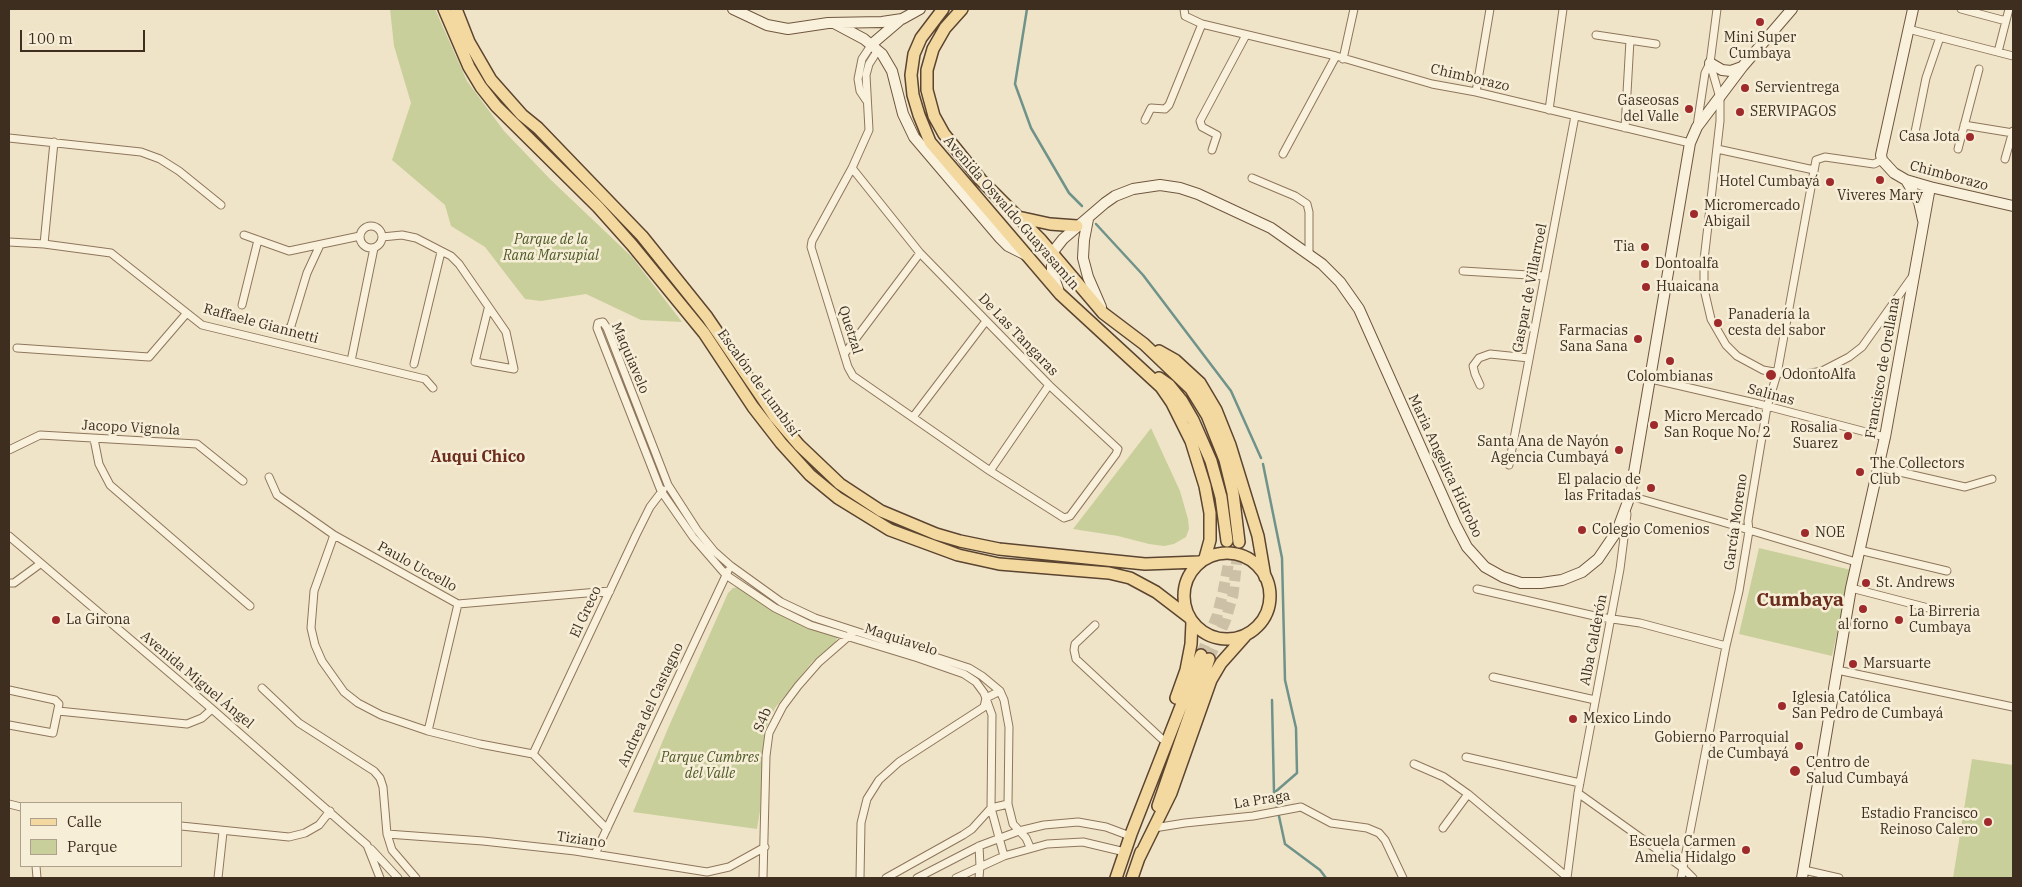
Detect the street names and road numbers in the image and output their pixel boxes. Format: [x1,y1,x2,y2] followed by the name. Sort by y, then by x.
[1429,61,1511,95] street label: Chimborazo
[940,133,1082,293] street label: Avenida Oswaldo Guayasamín
[1908,157,1990,195] street label: Chimborazo
[1509,222,1551,354] street label: Gaspar de Villarroel
[975,290,1061,380] street label: De Las Tangaras
[1862,296,1904,440] street label: Francisco de Orellana
[202,301,320,347] street label: Raffaele Giannetti
[834,304,866,356] street label: Quetzal
[607,320,653,396] street label: Maquiavelo
[713,326,803,440] street label: Escalón de Lumbisí
[1746,381,1796,409] street label: Salinas
[1404,392,1486,540] street label: Maria Angelica Hidrobo
[81,417,181,439] street label: Jacopo Vignola
[1721,473,1751,571] street label: García Moreno
[374,538,460,596] street label: Paulo Uccello
[567,583,605,641] street label: El Greco
[1577,593,1611,687] street label: Alba Calderón
[862,620,940,660] street label: Maquiavelo
[137,628,257,732] street label: Avenida Miguel Ángel
[615,640,687,770] street label: Andrea del Castagno
[750,705,776,735] street label: S4b
[1233,787,1291,813] street label: La Praga
[555,828,607,852] street label: Tiziano

